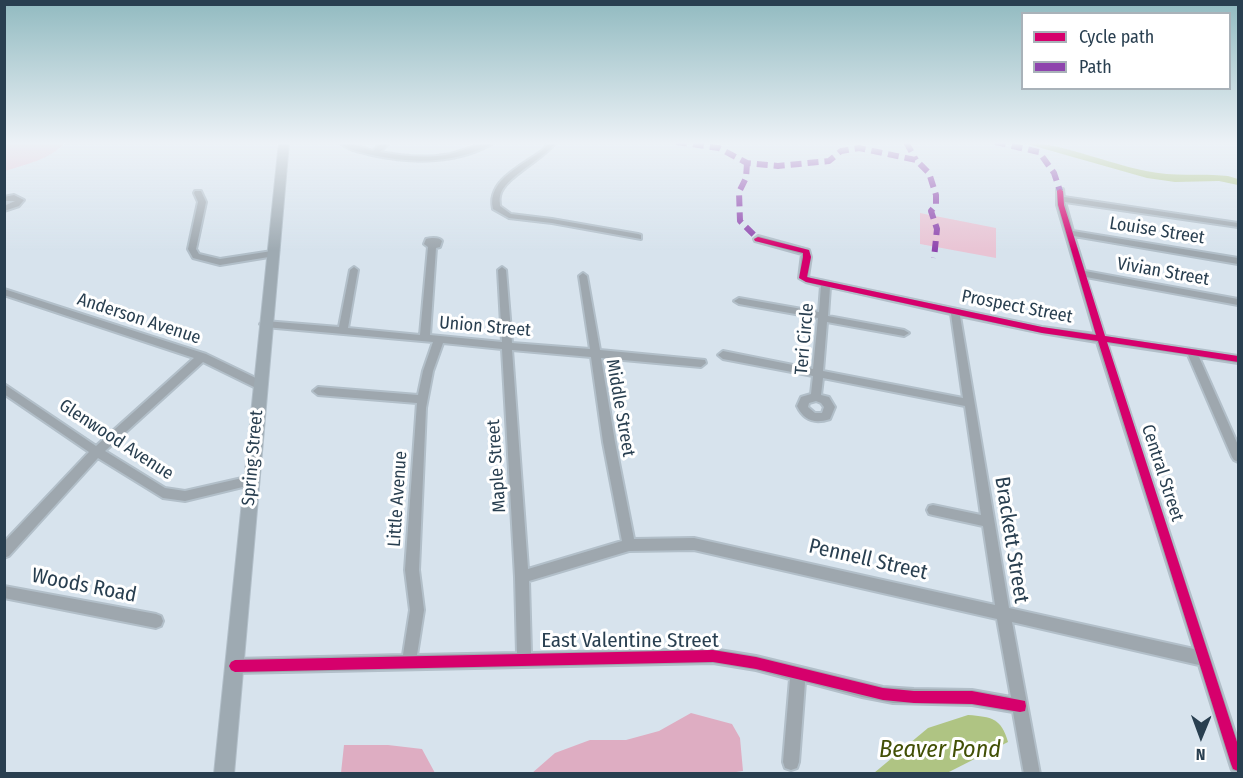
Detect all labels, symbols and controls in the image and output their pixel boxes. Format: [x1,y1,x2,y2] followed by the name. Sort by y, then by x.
[1021,12,1231,90] legend
[1079,26,1154,48] text: Cycle path
[1079,56,1112,78] text: Path
[1108,213,1206,249] street label: Louise Street
[1115,253,1211,291] street label: Vivian Street
[960,286,1074,328] street label: Prospect Street
[75,289,203,349] street label: Anderson Avenue
[791,302,819,376] street label: Teri Circle
[438,312,532,342] street label: Union Street
[601,358,639,458] street label: Middle Street
[55,395,177,485] street label: Glenwood Avenue
[238,409,268,507] street label: Spring Street
[483,419,511,513] street label: Maple Street
[1136,422,1188,524] street label: Central Street
[384,450,412,548] street label: Little Avenue
[989,475,1033,605] street label: Brackett Street
[806,534,930,586] street label: Pennell Street
[29,563,139,609] street label: Woods Road
[541,628,719,654] street label: East Valentine Street
[1171,706,1231,766] north arrow
[879,736,1001,764] water label: Beaver Pond
[1196,745,1206,764] text: N

